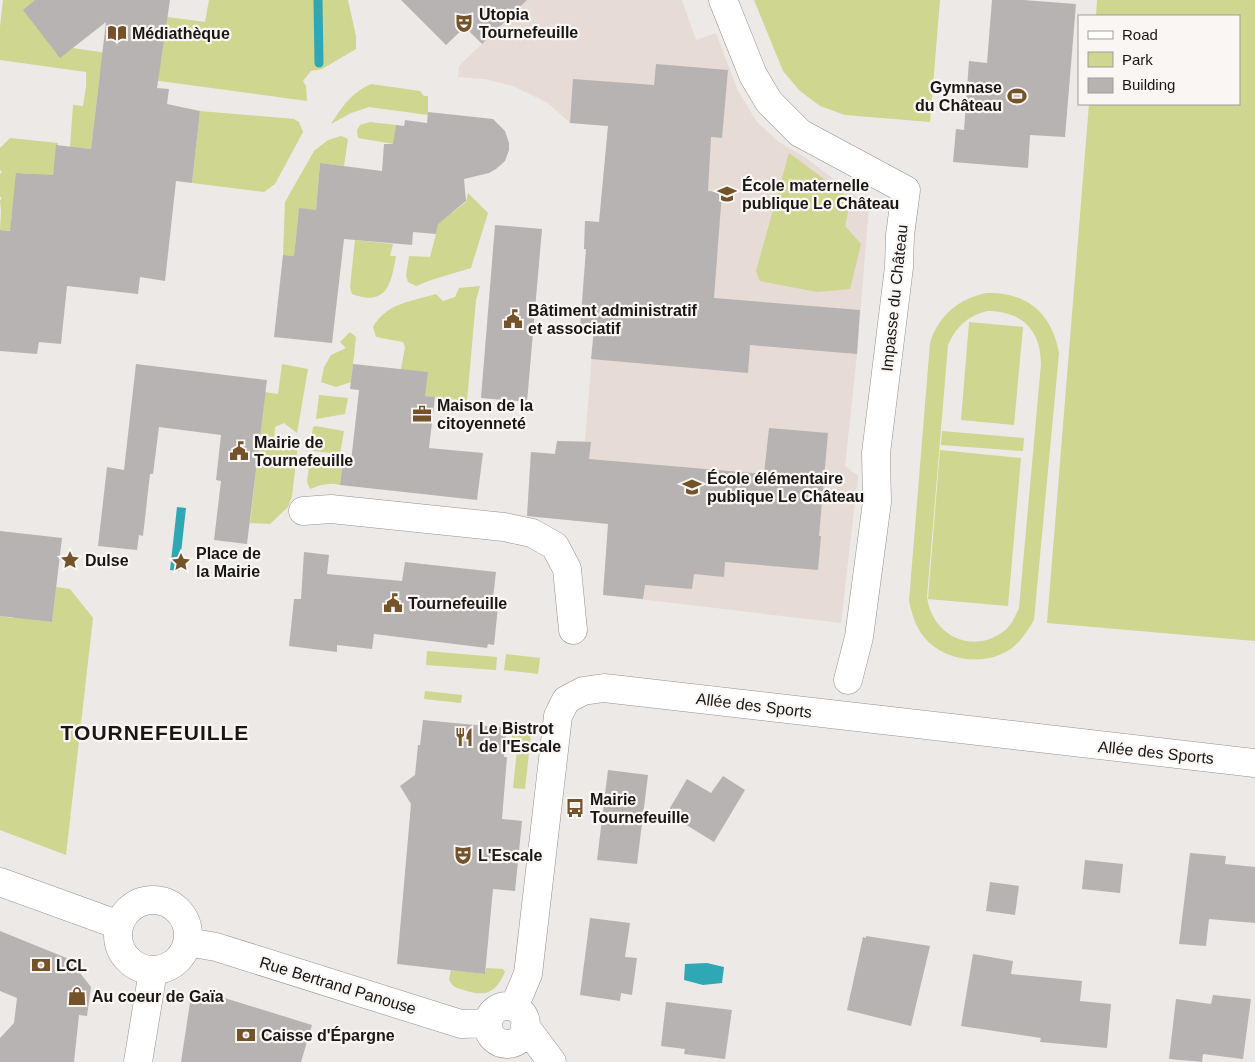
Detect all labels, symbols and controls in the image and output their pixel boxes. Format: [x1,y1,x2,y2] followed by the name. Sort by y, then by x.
[479,6,578,41] place label: Utopia Tournefeuille
[453,12,475,34] theatre icon: Utopia Tournefeuille
[1078,15,1240,105] legend
[106,22,128,44] library icon: Médiathèque
[132,25,230,42] place label: Médiathèque
[1122,26,1158,43] text: Road
[1122,51,1153,68] text: Park
[1122,76,1175,93] text: Building
[915,79,1002,114] place label: Gymnase du Château
[1006,85,1028,107] sports icon: Gymnase du Château
[742,176,899,212] place label: École maternelle publique Le Château
[716,183,738,205] school or university icon: École maternelle publique Le Château
[878,224,911,372] street label: Impasse du Château
[528,302,698,337] place label: Bâtiment administratif et associatif
[502,308,524,330] public building icon: Bâtiment administratif et associatif
[437,397,533,432] place label: Maison de la citoyenneté
[411,403,433,425] office icon: Maison de la citoyenneté
[254,434,353,469] place label: Mairie de Tournefeuille
[228,440,250,462] public building icon: Mairie de Tournefeuille
[707,469,864,505] place label: École élémentaire publique Le Château
[681,476,703,498] school or university icon: École élémentaire publique Le Château
[196,545,261,580] place label: Place de la Mairie
[59,549,81,571] place icon: Dulse
[170,551,192,573] place icon: Place de la Mairie
[85,552,129,569] place label: Dulse
[382,592,404,614] public building icon: Tournefeuille
[408,595,507,612] place label: Tournefeuille
[695,690,813,721] street label: Allée des Sports
[479,720,561,755] place label: Le Bistrot de l'Escale
[61,721,249,744] district label: TOURNEFEUILLE
[453,726,475,748] restaurant icon: Le Bistrot de l'Escale
[1097,738,1215,767] street label: Allée des Sports
[590,791,689,826] place label: Mairie Tournefeuille
[564,797,586,819] bus stop icon: Mairie Tournefeuille
[452,844,474,866] theatre icon: L'Escale
[478,847,542,864] place label: L'Escale
[30,954,52,976] bank icon: LCL
[258,954,418,1017] street label: Rue Bertrand Panouse
[56,957,87,974] place label: LCL
[66,985,88,1007] shop icon: Au coeur de Gaïa
[92,988,224,1005] place label: Au coeur de Gaïa
[235,1024,257,1046] bank icon: Caisse d'Épargne
[261,1026,395,1044] place label: Caisse d'Épargne

